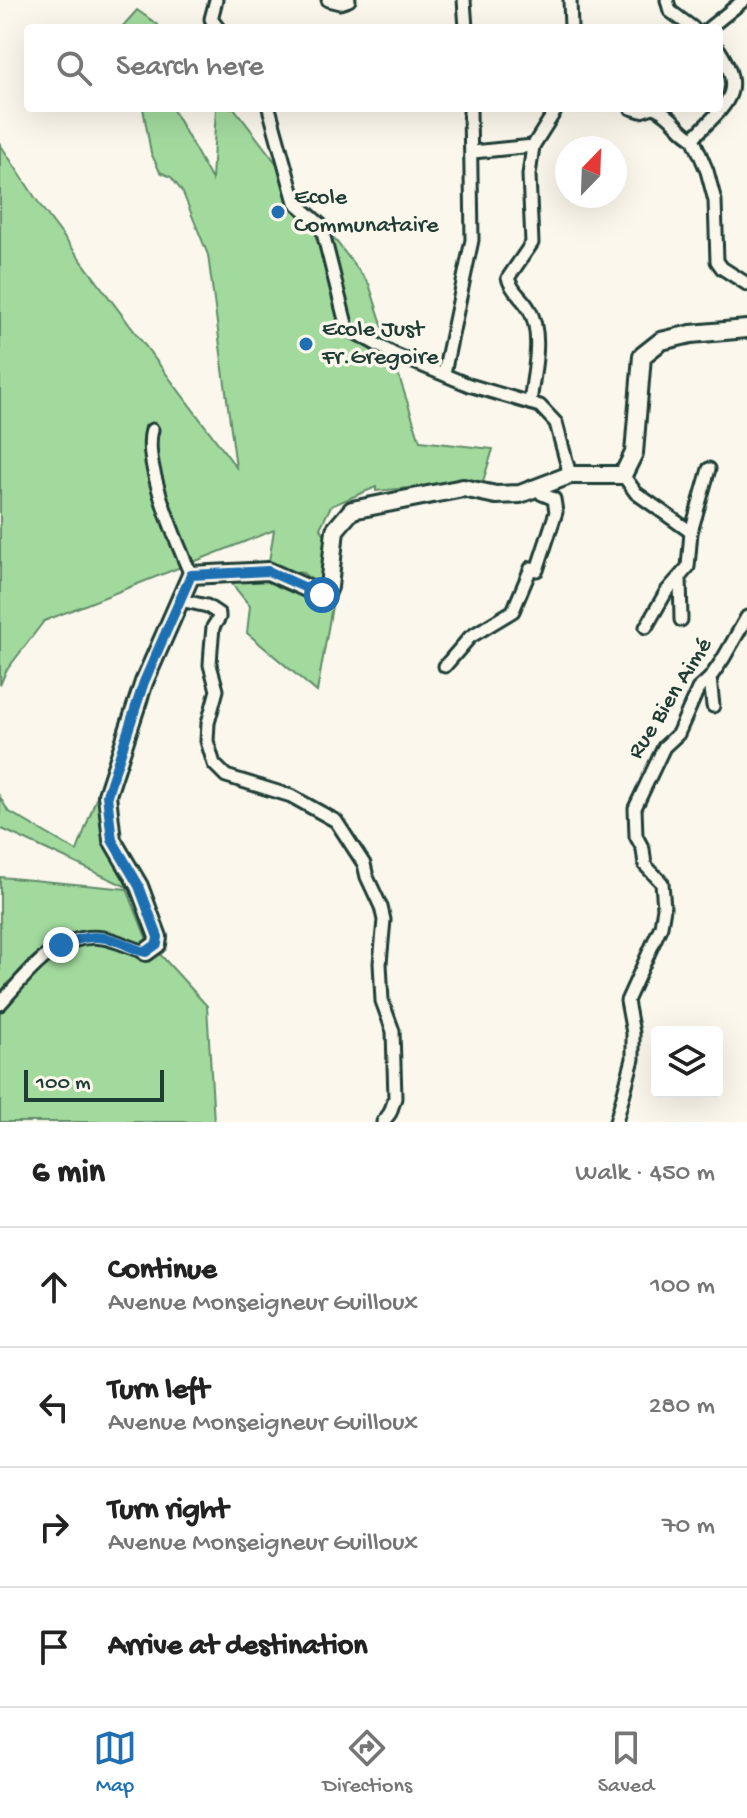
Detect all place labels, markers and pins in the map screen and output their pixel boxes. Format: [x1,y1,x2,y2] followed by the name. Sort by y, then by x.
[294,184,439,241] place label: Ecole Communataire
[269,203,287,221] marker: Ecole Communataire
[321,316,439,373] place label: Ecole Just Fr.Gregoire
[297,335,315,353] marker: Ecole Just Fr.Gregoire

